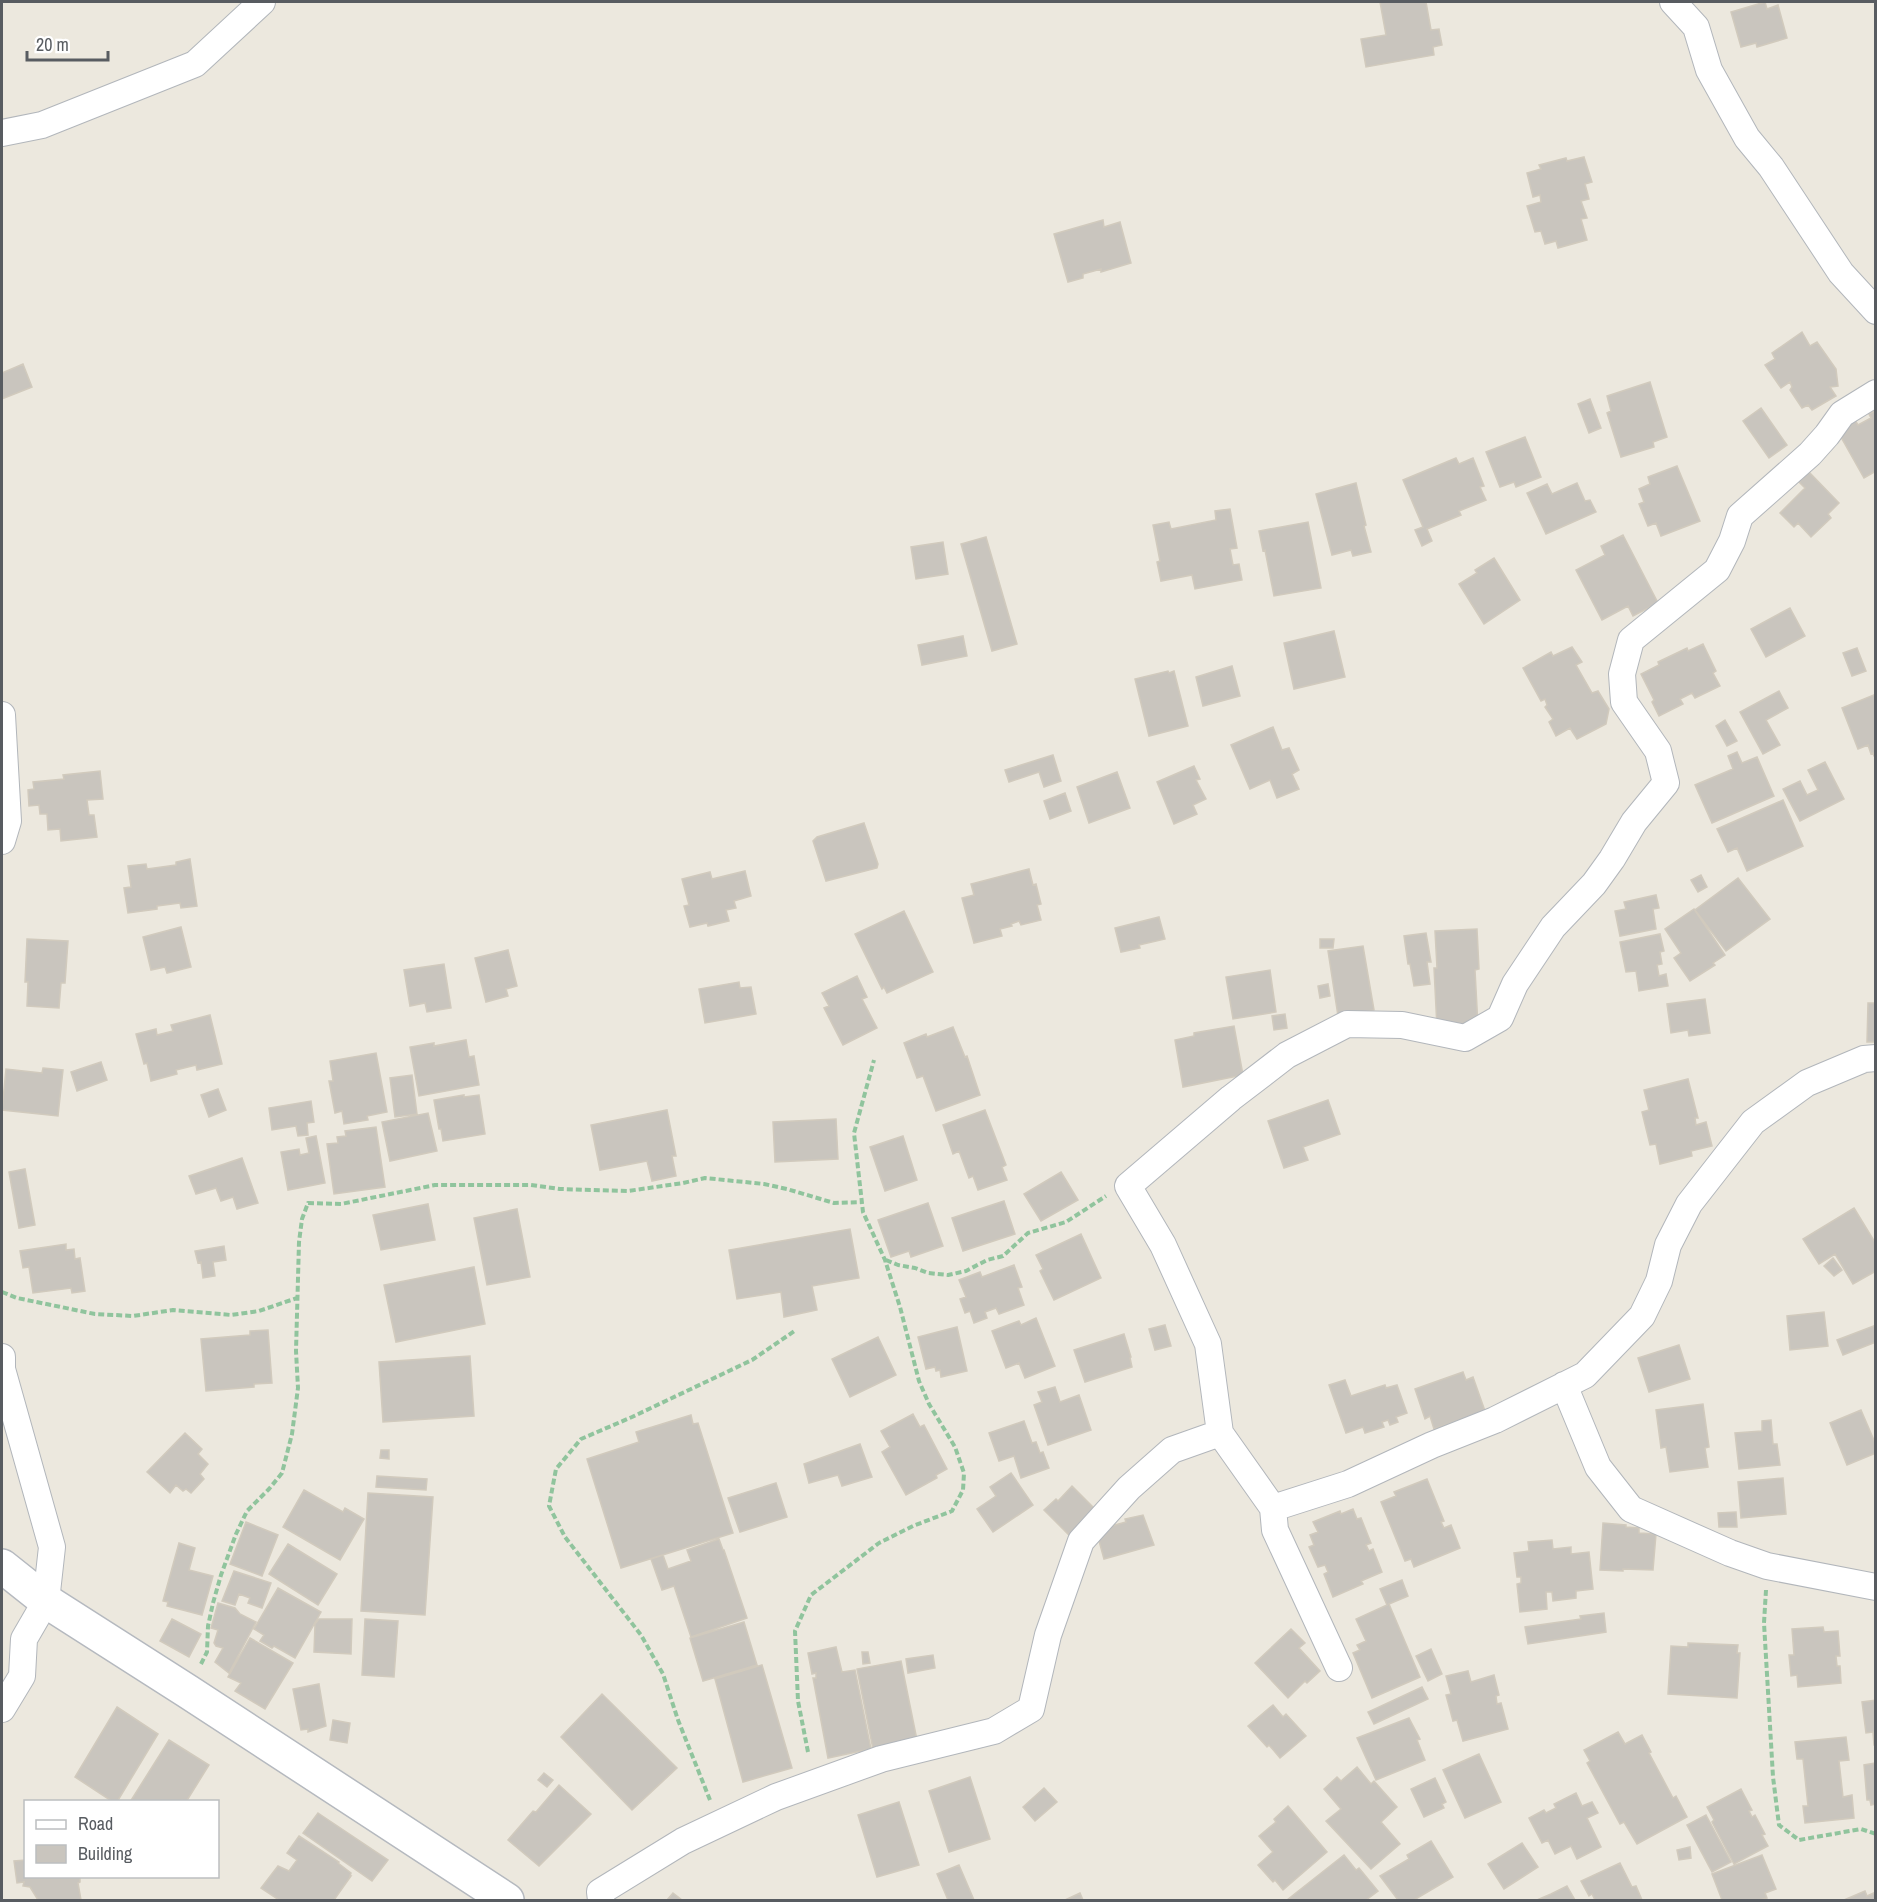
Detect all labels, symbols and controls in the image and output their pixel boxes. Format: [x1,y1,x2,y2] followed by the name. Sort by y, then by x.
[27,24,108,62] scale bar
[36,32,69,57] text: 20 m
[24,1800,219,1878] legend
[78,1811,113,1836] text: Road
[78,1841,133,1866] text: Building

